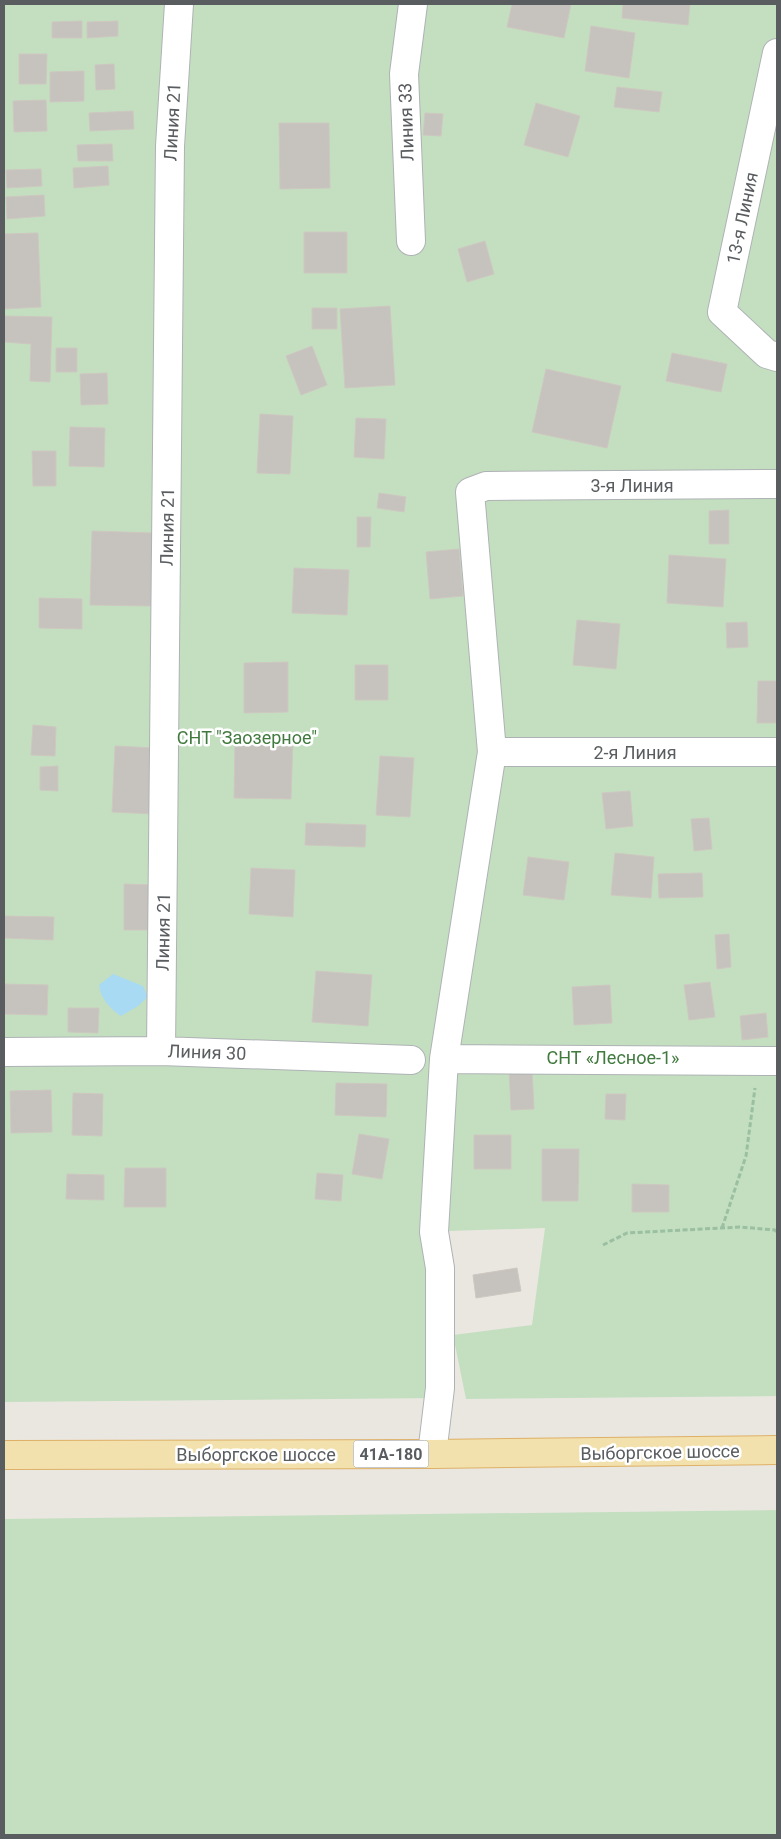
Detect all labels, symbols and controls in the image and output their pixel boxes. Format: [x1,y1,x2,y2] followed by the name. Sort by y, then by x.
[159,82,185,162] street label: Линия 21
[394,82,418,162] street label: Линия 33
[722,170,762,266] street label: 13-я Линия
[590,475,674,496] street label: 3-я Линия
[156,488,178,566] street label: Линия 21
[177,727,317,748] park label: СНТ "Заозерное"
[593,742,677,763] street label: 2-я Линия
[152,893,174,971] street label: Линия 21
[167,1040,247,1064] street label: Линия 30
[546,1047,680,1068] park label: СНТ «Лесное-1»
[354,1440,428,1468] road number: 41А-180
[580,1440,740,1464] street label: Выборгское шоссе
[176,1444,336,1465] street label: Выборгское шоссе

